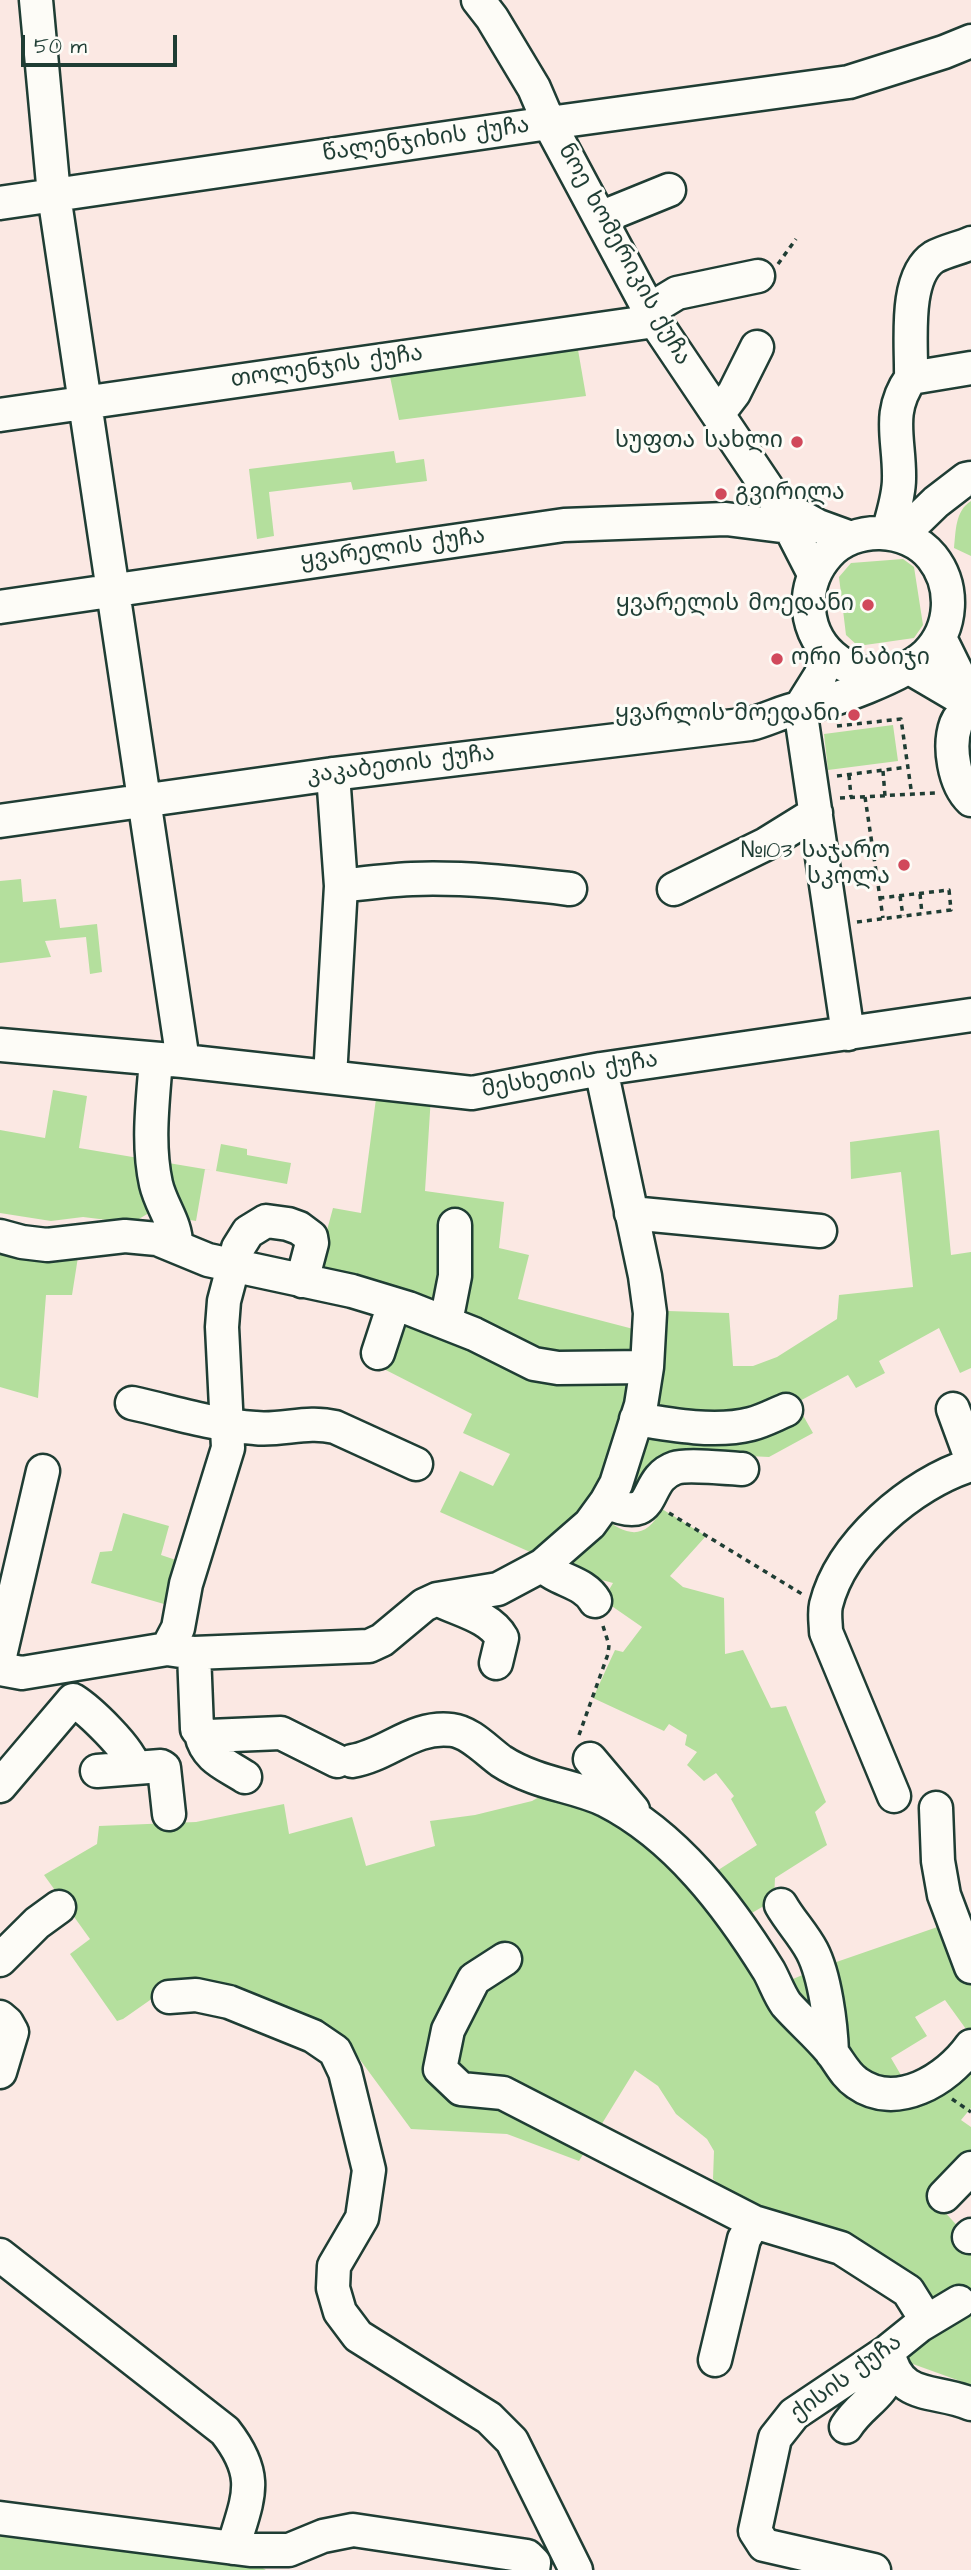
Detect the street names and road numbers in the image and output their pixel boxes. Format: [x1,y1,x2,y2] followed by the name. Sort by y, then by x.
[321,113,531,169] street label: წალენჯიხის ქუჩა
[551,139,695,371] street label: ნოე ხომერიკის ქუჩა
[229,341,425,395] street label: თოლენჯის ქუჩა
[299,523,487,577] street label: ყვარელის ქუჩა
[306,741,496,791] street label: კაკაბეთის ქუჩა
[480,1047,660,1105] street label: მესხეთის ქუჩა
[786,2329,908,2429] street label: ქისის ქუჩა

